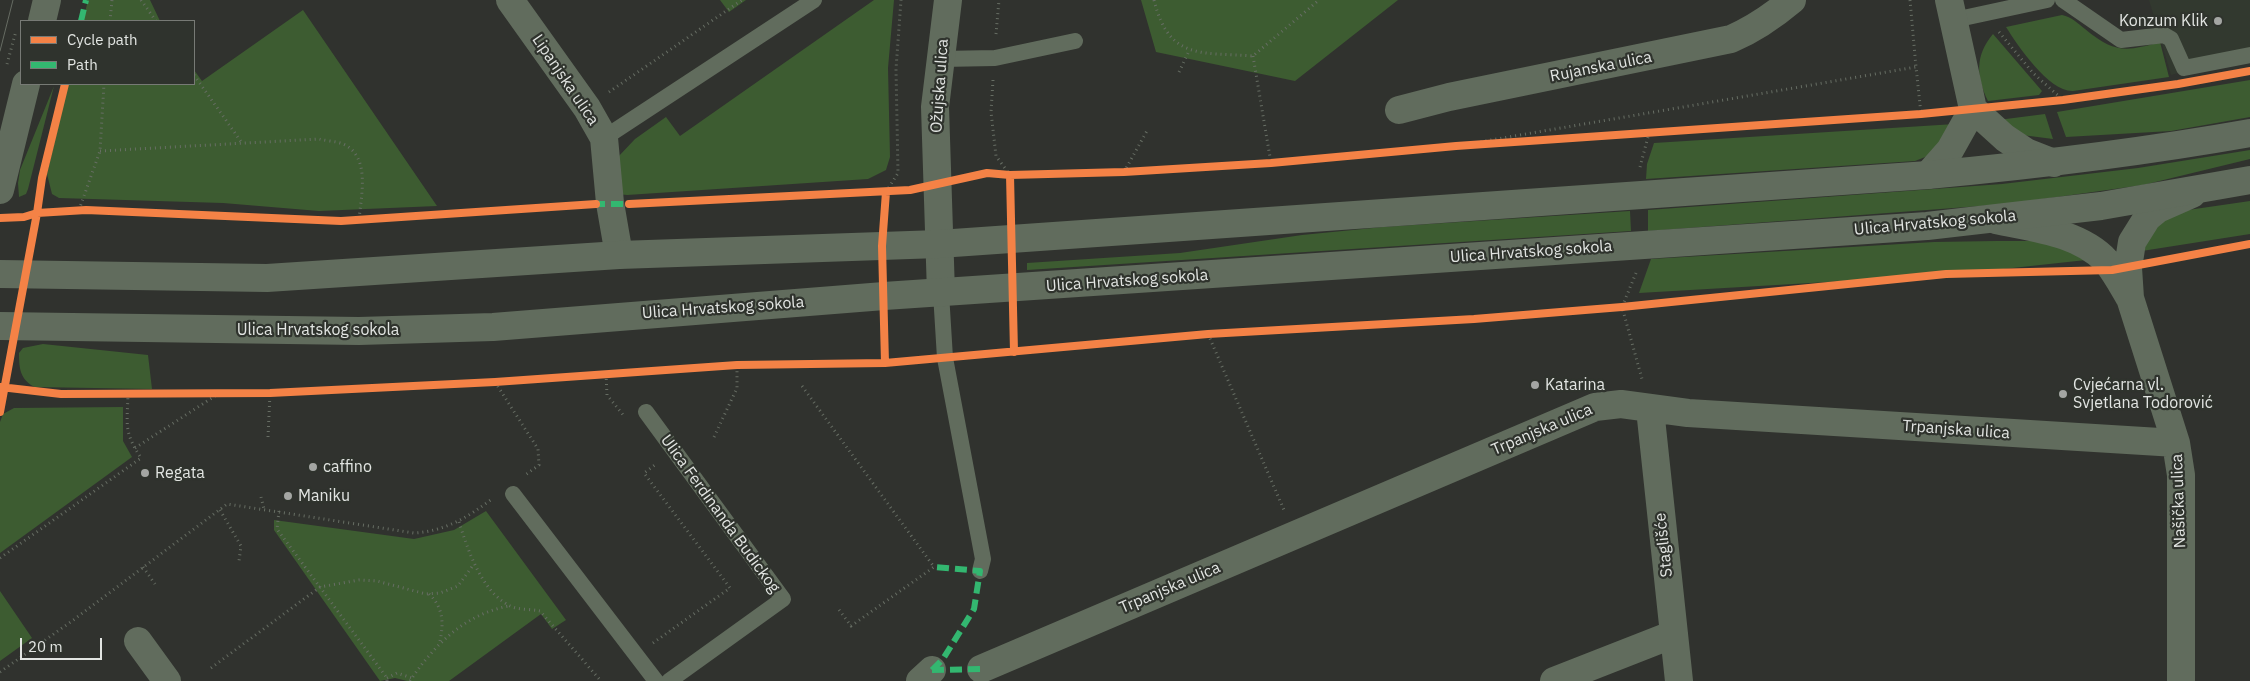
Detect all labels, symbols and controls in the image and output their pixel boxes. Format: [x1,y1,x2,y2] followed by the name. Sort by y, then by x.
[2119,11,2208,31] place label: Konzum Klik
[2212,15,2224,27] marker: Konzum Klik
[20,20,195,85] legend
[67,30,138,49] text: Cycle path
[528,31,602,129] street label: Lipanjska ulica
[927,38,953,134] street label: Ožujska ulica
[1548,48,1654,86] street label: Rujanska ulica
[67,55,98,74] text: Path
[1853,206,2017,240] street label: Ulica Hrvatskog sokola
[1449,237,1613,267] street label: Ulica Hrvatskog sokola
[1045,266,1209,296] street label: Ulica Hrvatskog sokola
[641,293,805,323] street label: Ulica Hrvatskog sokola
[237,320,399,340] street label: Ulica Hrvatskog sokola
[1545,375,1605,395] place label: Katarina
[2073,375,2213,413] place label: Cvjećarna vl. Svjetlana Todorović
[1529,379,1541,391] marker: Katarina
[2057,388,2069,400] marker: Cvjećarna vl. Svjetlana Todorović
[1489,400,1595,460] street label: Trpanjska ulica
[1902,417,2010,443] street label: Trpanjska ulica
[656,431,784,597] street label: Ulica Ferdinanda Budickog
[2168,453,2190,549] street label: Našička ulica
[323,457,372,477] place label: caffino
[307,461,319,473] marker: caffino
[155,463,205,483] place label: Regata
[139,467,151,479] marker: Regata
[298,486,350,506] place label: Maniku
[282,490,294,502] marker: Maniku
[1651,512,1677,578] street label: Staglišće
[1117,558,1223,618] street label: Trpanjska ulica
[22,628,105,660] scale bar
[28,637,63,656] text: 20 m

